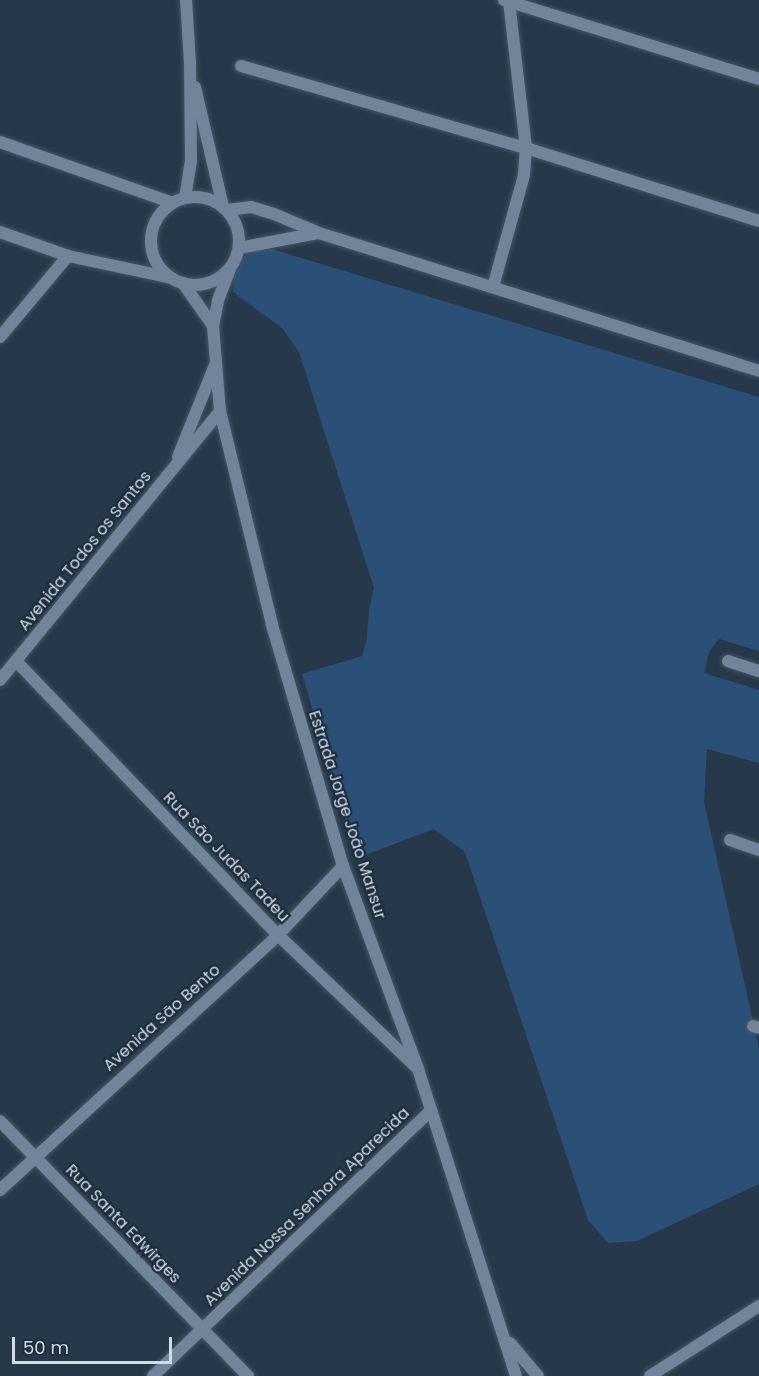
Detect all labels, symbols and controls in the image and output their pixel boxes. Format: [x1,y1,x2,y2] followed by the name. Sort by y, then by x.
[15,467,155,635] street label: Avenida Todos os Santos
[304,708,390,922] street label: Estrada Jorge João Mansur
[159,788,293,926] street label: Rua São Judas Tadeu
[100,961,224,1075] street label: Avenida São Bento
[200,1104,414,1310] street label: Avenida Nossa Senhora Aparecida
[61,1161,185,1287] street label: Rua Santa Edwirges
[15,1325,176,1363] scale bar
[23,1335,69,1360] text: 50 m

